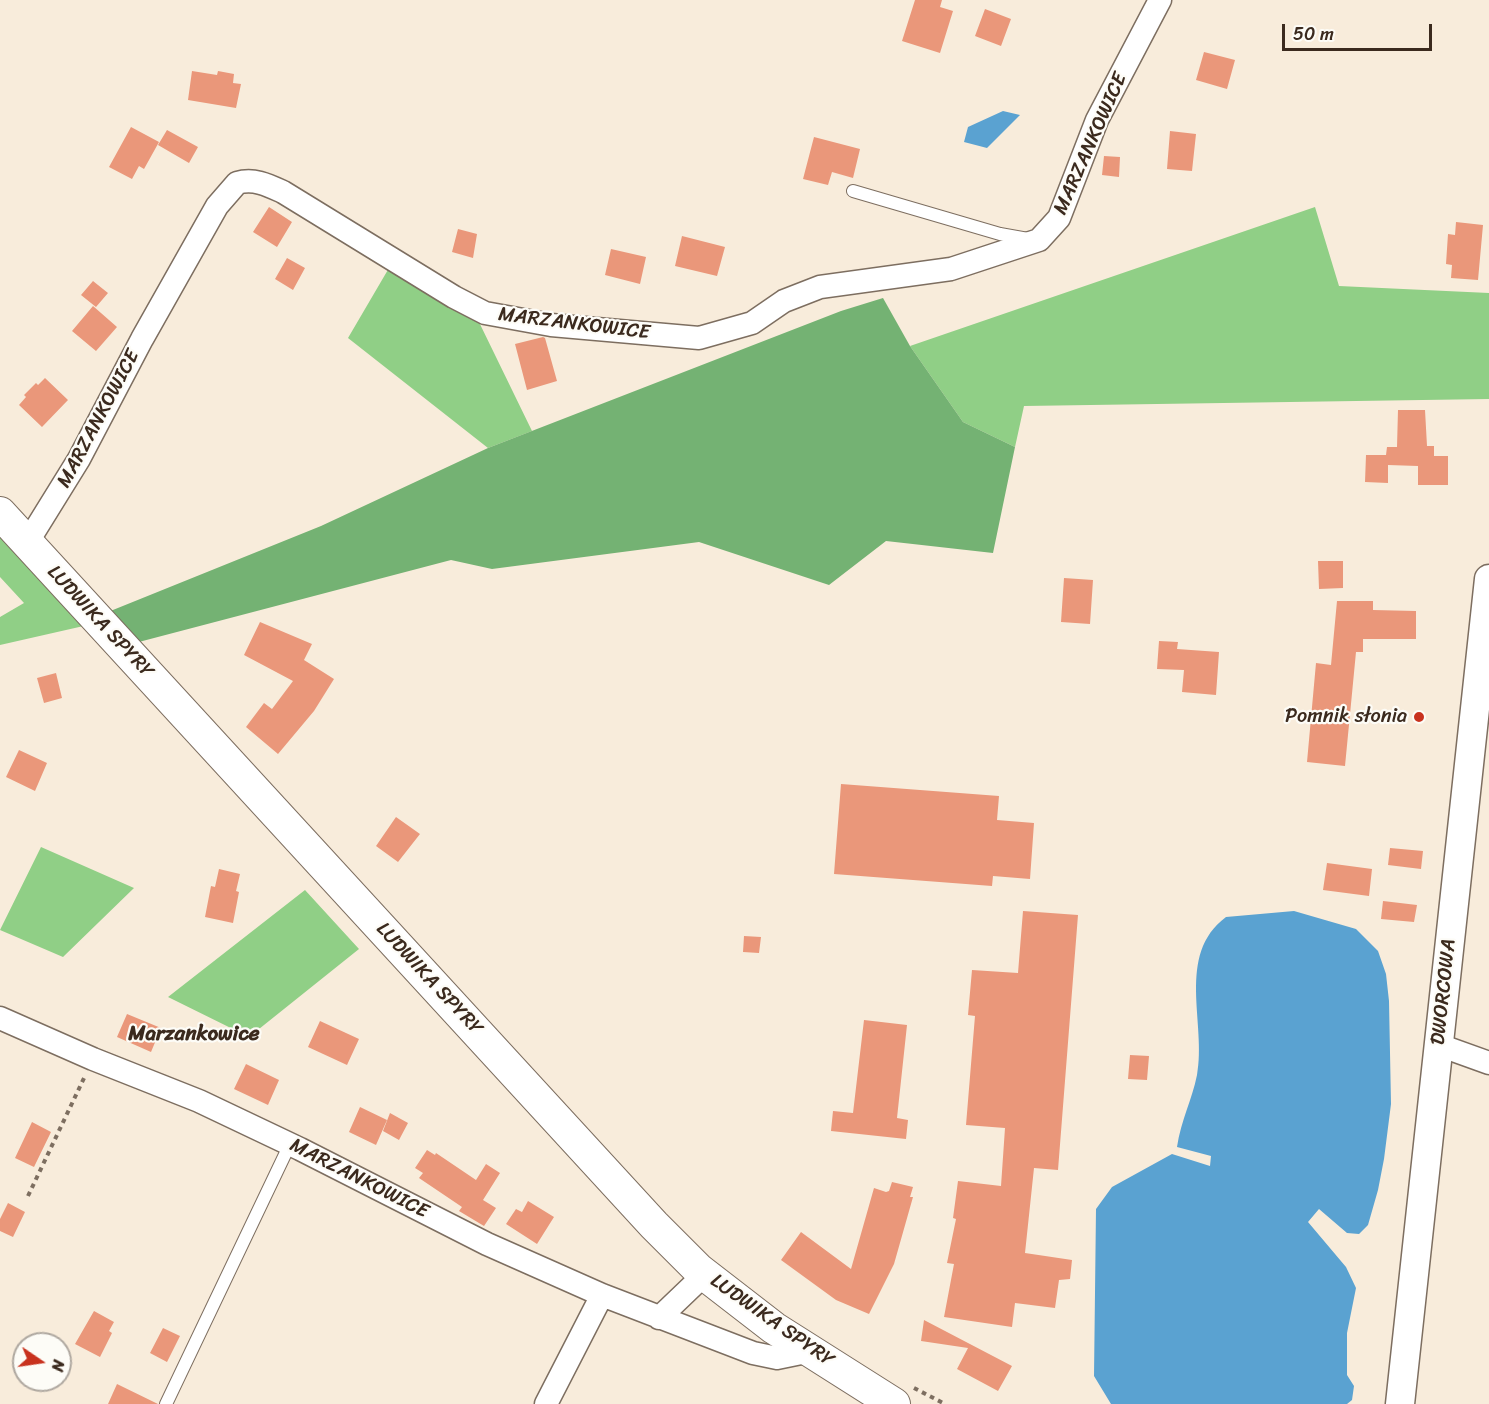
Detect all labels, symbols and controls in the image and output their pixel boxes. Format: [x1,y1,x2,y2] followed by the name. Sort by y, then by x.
[1285,12,1435,50] scale bar
[1293,18,1334,50] text: 50 m
[1049,69,1133,219] street label: MARZANKOWICE
[497,303,651,345] street label: MARZANKOWICE
[53,346,145,492] street label: MARZANKOWICE
[42,561,158,683] street label: LUDWIKA SPYRY
[1285,705,1407,729] place label: Pomnik słonia
[1412,710,1426,724] marker: Pomnik słonia
[371,918,487,1040] street label: LUDWIKA SPYRY
[1426,938,1462,1046] street label: DWORCOWA
[128,1022,260,1048] district label: Marzankowice
[286,1134,432,1224] street label: MARZANKOWICE
[705,1269,839,1373] street label: LUDWIKA SPYRY
[12,1332,72,1392] north arrow
[43,1357,73,1374] text: N

